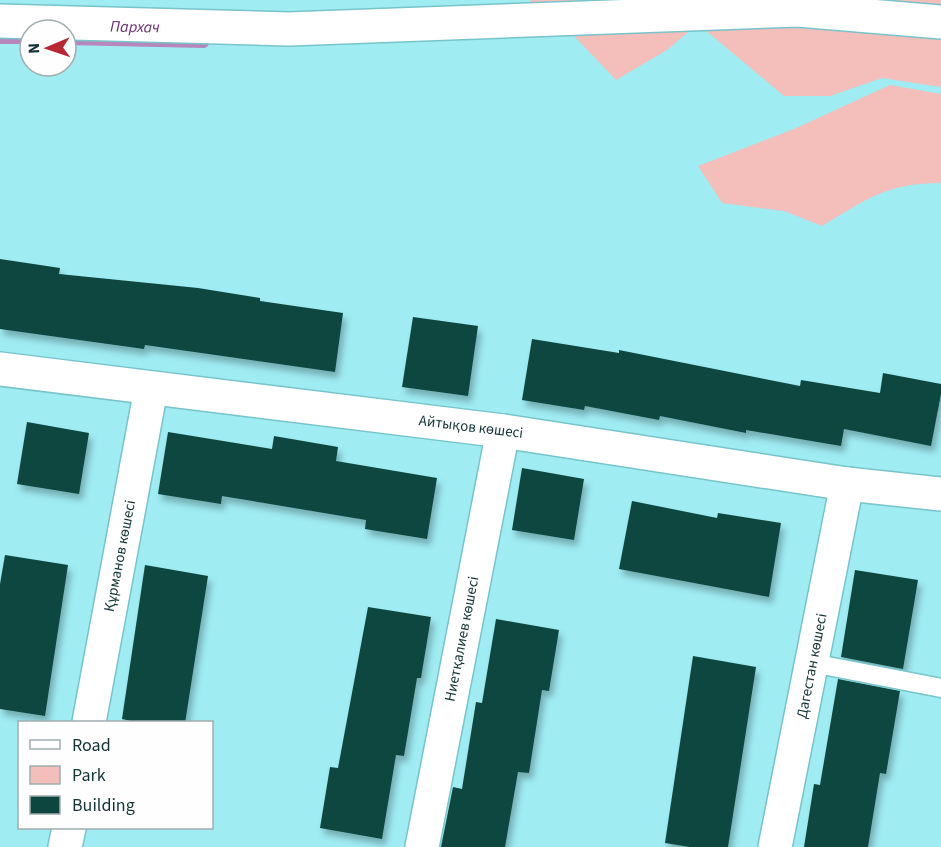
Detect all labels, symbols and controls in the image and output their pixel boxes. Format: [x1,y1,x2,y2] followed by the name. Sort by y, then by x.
[110,16,160,38] water label: Пархач
[18,18,78,78] north arrow
[23,43,45,54] text: N
[418,410,524,444] street label: Айтықов көшесі
[99,498,141,614] street label: Құрманов көшесі
[440,575,484,703] street label: Ниетқалиев көшесі
[791,611,833,721] street label: Дагестан көшесі
[18,721,213,829] legend
[72,733,111,758] text: Road
[72,763,106,788] text: Park
[72,793,135,818] text: Building

